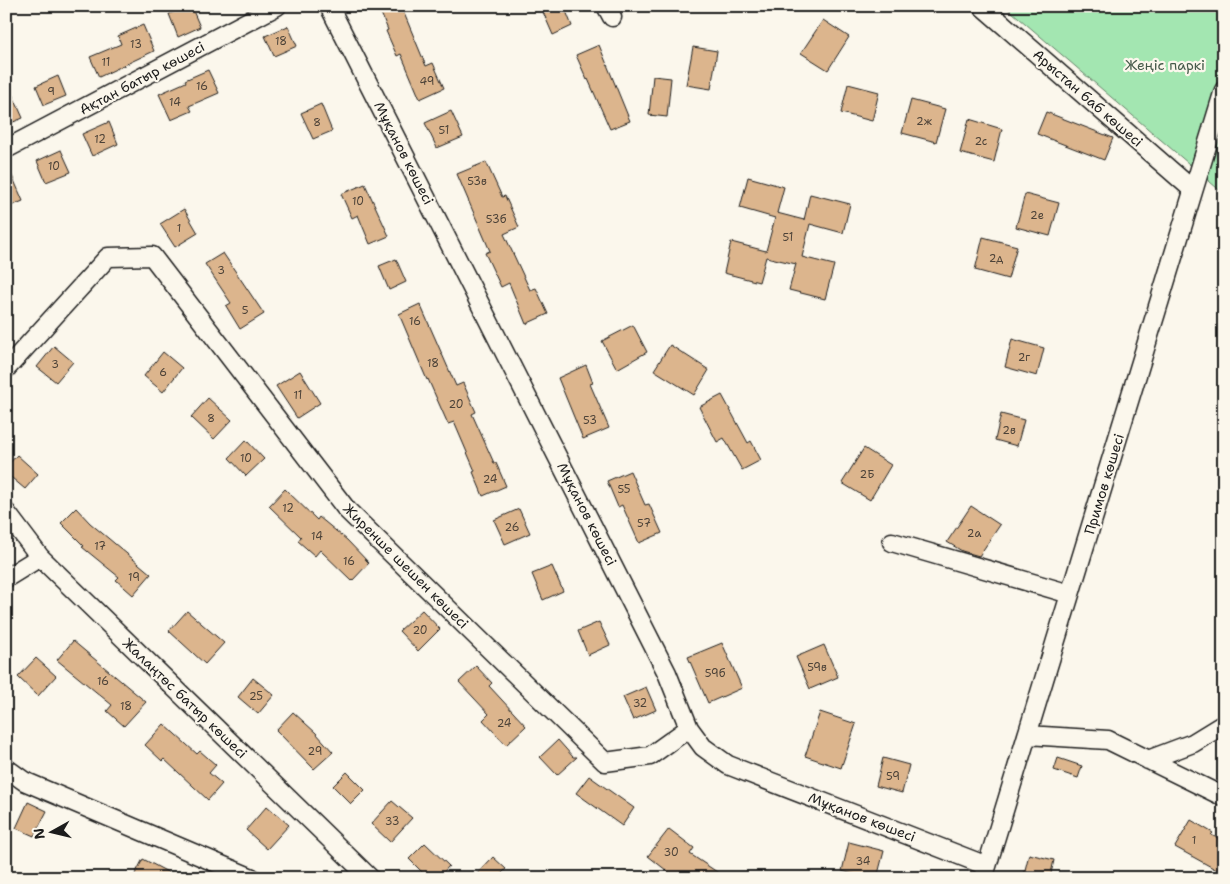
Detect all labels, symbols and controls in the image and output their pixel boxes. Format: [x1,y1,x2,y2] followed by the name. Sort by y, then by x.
[275,34,287,49] house number: 18
[76,37,208,119] street label: Ақтан батыр көшесі
[130,37,142,52] house number: 13
[1029,45,1147,151] street label: Арыстан баб көшесі
[102,55,110,70] house number: 11
[1125,56,1205,74] park label: Жеңіс паркі
[420,74,434,89] house number: 49
[196,79,208,94] house number: 16
[47,84,55,99] house number: 9
[169,95,181,110] house number: 14
[370,98,438,208] street label: Мұқанов көшесі
[916,114,933,129] house number: 2ж
[313,115,321,130] house number: 8
[439,123,449,138] house number: 51
[94,132,106,147] house number: 12
[975,134,988,149] house number: 2с
[48,159,60,174] house number: 10
[467,174,487,189] house number: 53в
[352,194,364,209] house number: 10
[1030,208,1044,223] house number: 2е
[486,212,507,227] house number: 53б
[177,221,181,236] house number: 1
[783,230,793,245] house number: 51
[989,251,1003,266] house number: 2д
[217,263,225,278] house number: 3
[242,303,249,318] house number: 5
[409,314,421,329] house number: 16
[1018,350,1030,365] house number: 2г
[427,356,439,371] house number: 18
[51,357,59,372] house number: 3
[159,365,167,380] house number: 6
[294,388,302,403] house number: 11
[448,397,464,412] house number: 20
[207,411,215,426] house number: 8
[583,413,597,428] house number: 53
[1002,423,1016,438] house number: 2в
[1080,431,1128,537] street label: Примов көшесі
[240,451,252,466] house number: 10
[553,459,621,569] street label: Мұқанов көшесі
[860,467,874,482] house number: 2Б
[483,472,498,487] house number: 24
[617,482,631,497] house number: 55
[340,500,472,632] street label: Жиренше шешен көшесі
[282,501,294,516] house number: 12
[637,516,651,531] house number: 57
[505,520,519,535] house number: 26
[967,526,981,541] house number: 2а
[311,529,323,544] house number: 14
[94,539,106,554] house number: 17
[343,554,355,569] house number: 16
[128,570,140,585] house number: 19
[412,623,428,638] house number: 20
[119,634,251,762] street label: Жалаңтөс батыр көшесі
[807,660,827,675] house number: 59в
[705,666,726,681] house number: 59б
[97,674,109,689] house number: 16
[249,689,263,704] house number: 25
[633,696,647,711] house number: 32
[120,699,132,714] house number: 18
[497,716,512,731] house number: 24
[308,744,322,759] house number: 29
[886,769,900,784] house number: 59
[806,788,918,846] street label: Мұқанов көшесі
[28,806,78,856] north arrow
[385,814,399,829] house number: 33
[29,827,49,841] text: N
[1192,833,1196,848] house number: 1
[663,845,679,860] house number: 30
[856,854,871,869] house number: 34

